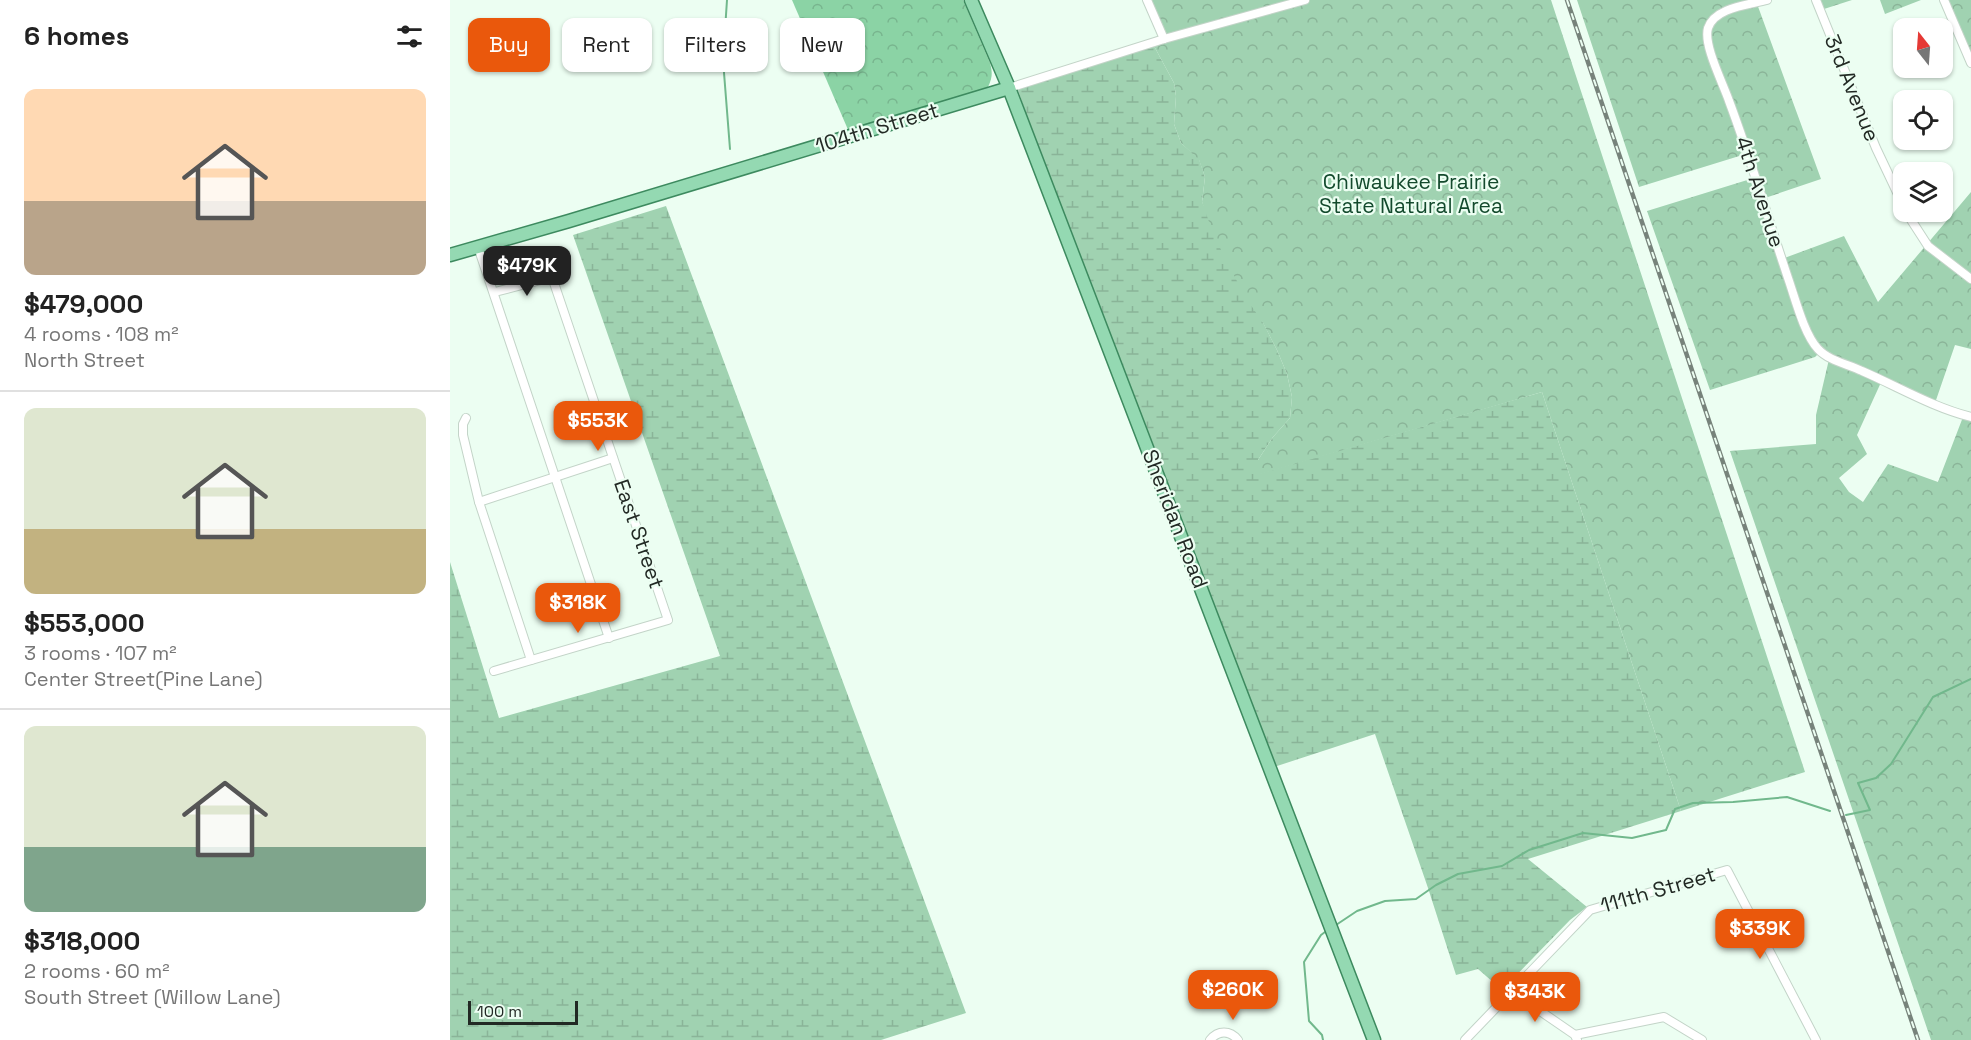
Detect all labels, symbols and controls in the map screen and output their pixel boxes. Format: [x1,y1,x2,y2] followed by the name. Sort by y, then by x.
[468,18,550,72] chip: Buy
[562,18,652,72] chip: Rent
[664,18,768,72] chip: Filters
[780,18,865,72] chip: New
[1893,18,1953,78] north arrow
[1893,18,1953,222] map controls
[24,19,129,53] text: 6 homes
[393,20,426,53] icon: filters
[1819,30,1886,145] street label: 3rd Avenue
[1893,90,1953,150] button: locate
[812,96,942,159] street label: 104th Street
[171,128,279,236] icon: home
[1730,133,1791,251] street label: 4th Avenue
[1893,162,1953,222] button: layers
[1319,168,1503,219] park label: Chiwaukee Prairie State Natural Area
[485,246,569,297] pin: $479K
[497,252,557,278] text: $479K
[24,287,143,321] text: $479,000
[24,321,179,347] text: 4 rooms · 108 m²
[24,347,145,373] text: North Street
[556,401,640,452] pin: $553K
[568,407,628,433] text: $553K
[1137,446,1214,592] street label: Sheridan Road
[171,447,279,555] icon: home
[608,476,671,592] street label: East Street
[536,583,620,634] pin: $318K
[549,589,607,615] text: $318K
[24,606,145,640] text: $553,000
[24,640,177,666] text: 3 rooms · 107 m²
[24,666,263,692] text: Center Street(Pine Lane)
[171,765,279,873] icon: home
[1597,860,1719,919] street label: 111th Street
[1718,909,1802,960] pin: $339K
[1729,915,1791,941] text: $339K
[24,924,140,958] text: $318,000
[24,958,170,984] text: 2 rooms · 60 m²
[1191,970,1275,1021] pin: $260K
[1493,972,1577,1023] pin: $343K
[1202,976,1264,1002] text: $260K
[1504,978,1566,1004] text: $343K
[24,984,281,1010] text: South Street (Willow Lane)
[468,998,578,1026] scale bar
[477,1001,522,1022] text: 100 m

